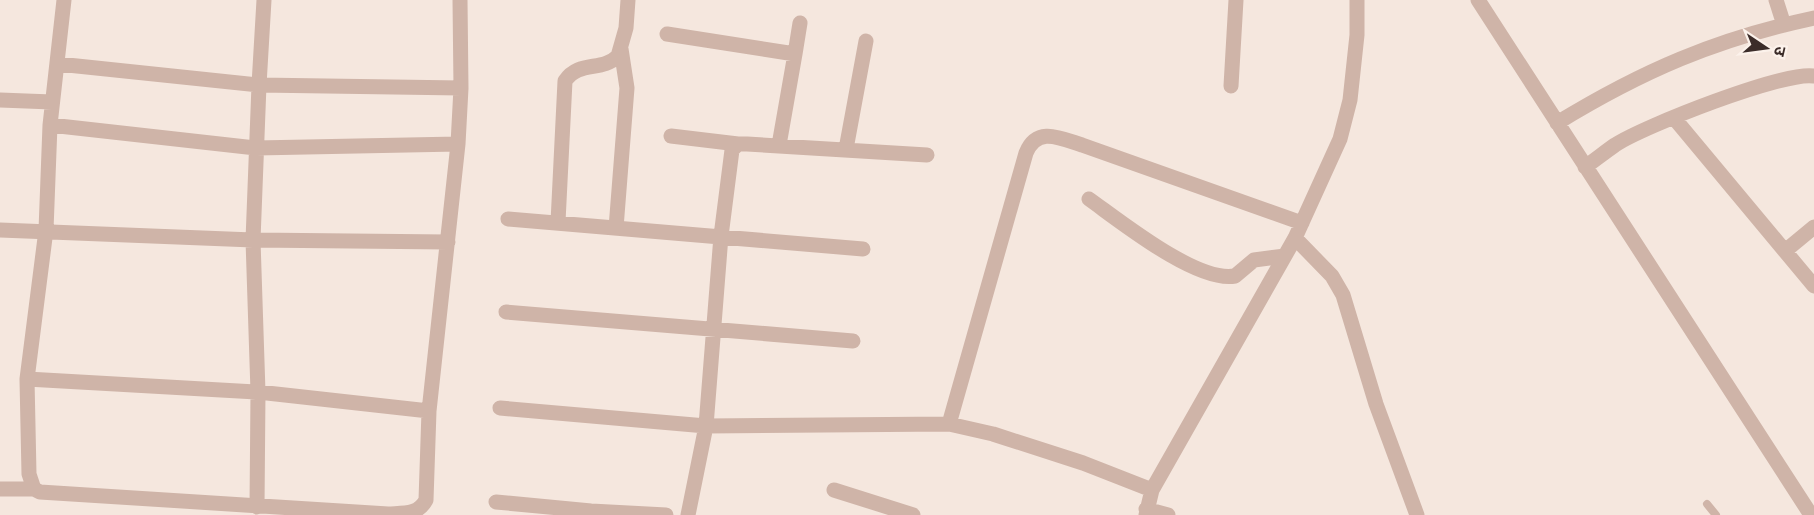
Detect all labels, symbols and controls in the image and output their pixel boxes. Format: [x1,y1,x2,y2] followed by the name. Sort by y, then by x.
[1736,18,1796,78] north arrow
[1770,45,1790,59] text: उ

